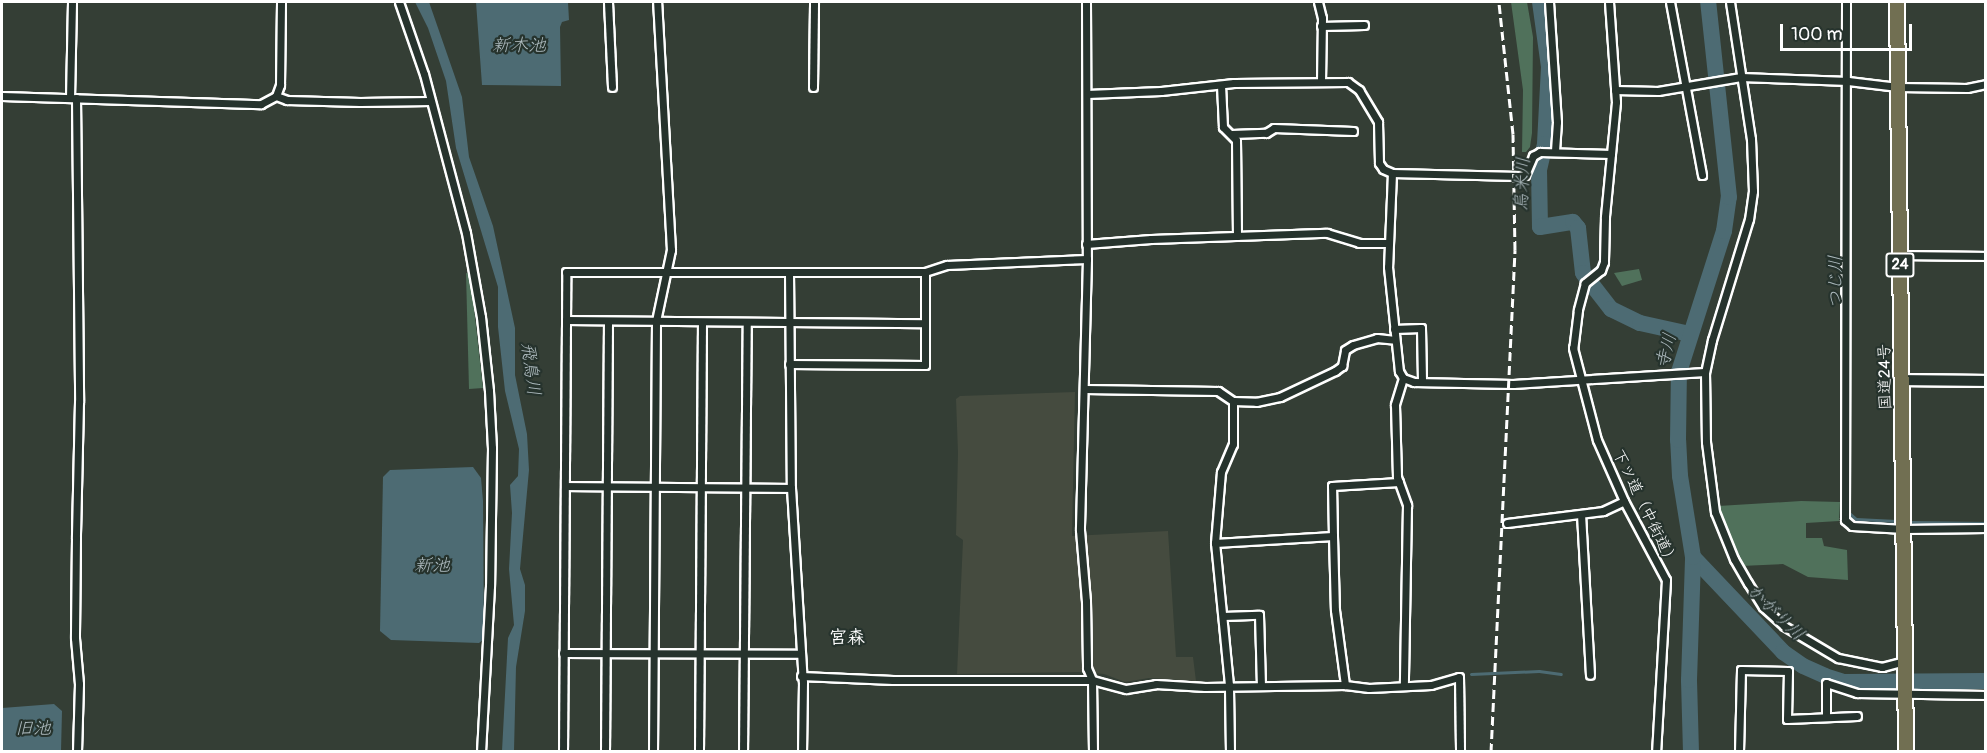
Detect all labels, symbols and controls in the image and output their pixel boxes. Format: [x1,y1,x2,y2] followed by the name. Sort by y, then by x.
[1783,12,1915,50] scale bar
[1791,23,1843,46] text: 100 m
[492,35,546,57] water label: 新木池
[1511,156,1535,212] water label: 烏米川
[1885,253,1915,277] road number: 24
[1825,255,1847,309] water label: つじ川
[1652,331,1682,371] water label: 寺川
[516,341,544,397] water label: 飛鳥川
[1875,344,1895,410] street label: 国道24号
[1608,446,1682,570] street label: 下ツ道（中街道）
[414,555,450,577] water label: 新池
[1742,580,1808,646] water label: かがり川
[829,627,865,649] district label: 宮森
[15,718,51,740] water label: 旧池

